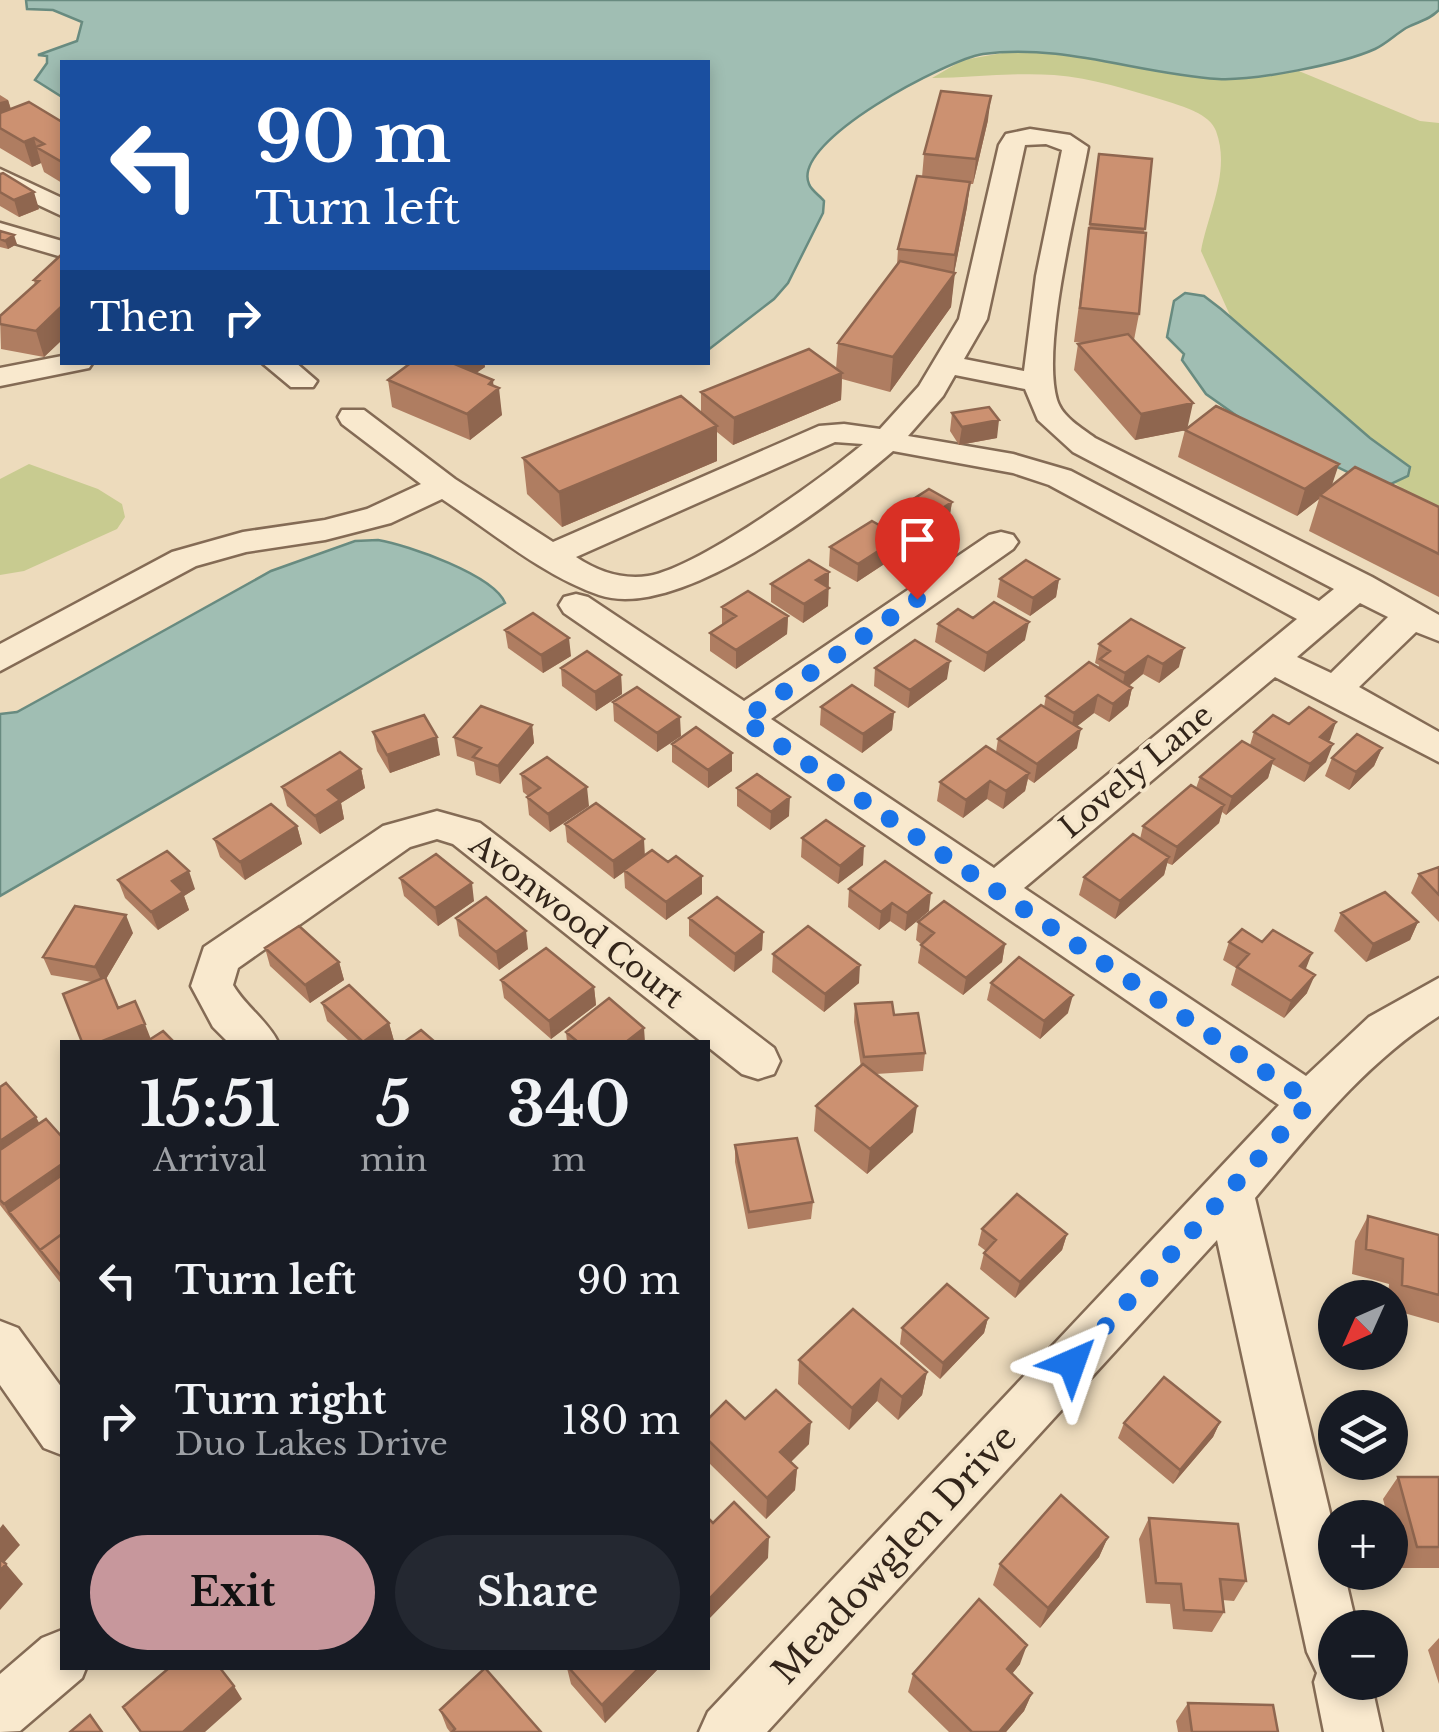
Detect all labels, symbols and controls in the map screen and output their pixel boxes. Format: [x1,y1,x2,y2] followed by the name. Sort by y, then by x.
[255,94,451,181] text: 90 m
[90,100,220,230] icon: left
[255,180,460,236] text: Turn left
[215,290,270,345] icon: right
[90,294,195,341] text: Then
[875,497,960,600] pin
[890,512,945,567] icon: arrive
[1052,696,1220,846] street label: Lovely Lane
[462,825,692,1016] street label: Avonwood Court
[140,1068,280,1142] text: 15:51
[376,1068,412,1142] text: 5
[507,1068,630,1142] text: 340
[153,1140,267,1180] text: Arrival
[360,1140,427,1180] text: min
[552,1140,586,1180] text: m
[90,1253,145,1308] icon: left
[175,1257,356,1304] text: Turn left
[577,1257,680,1304] text: 90 m
[1318,1280,1408,1370] north arrow
[1318,1280,1408,1700] map controls
[1020,1311,1124,1415] position arrow
[175,1377,386,1424] text: Turn right
[1318,1390,1408,1480] button: layers
[90,1393,145,1448] icon: right
[561,1397,680,1444] text: 180 m
[763,1416,1025,1692] street label: Meadowglen Drive
[175,1424,448,1464] text: Duo Lakes Drive
[1318,1500,1408,1590] button: +
[90,1535,375,1650] button: Exit
[395,1535,680,1650] button: Share
[1318,1610,1408,1700] button: −

